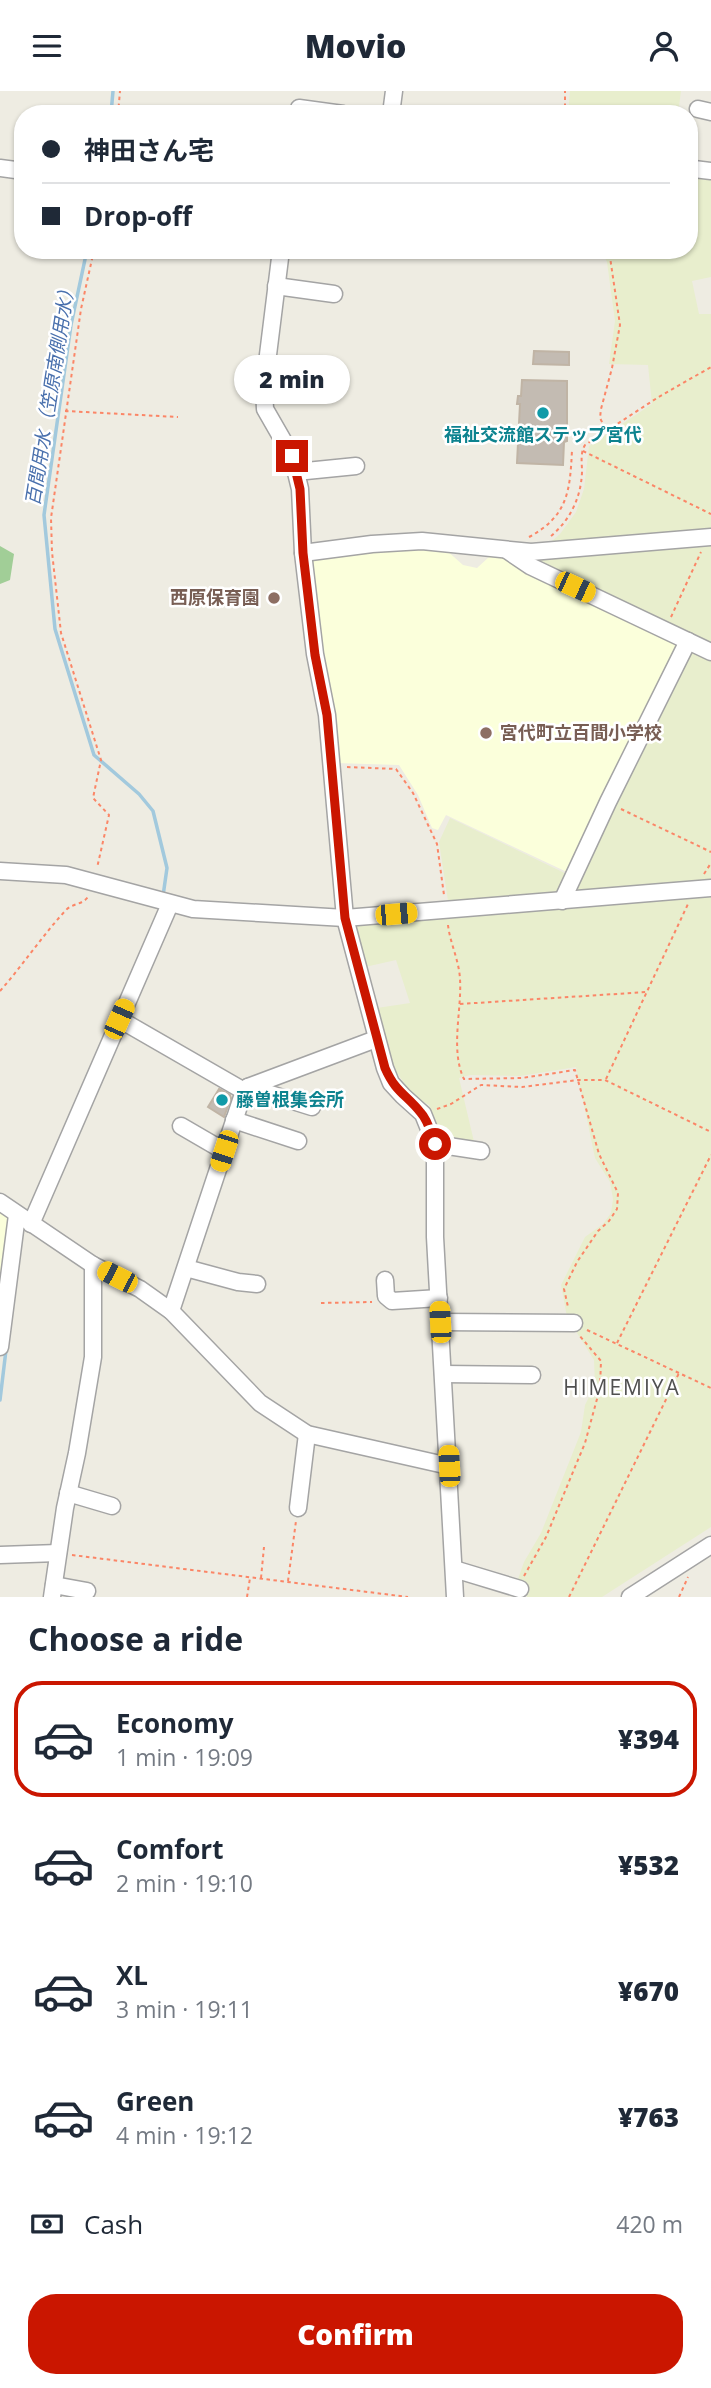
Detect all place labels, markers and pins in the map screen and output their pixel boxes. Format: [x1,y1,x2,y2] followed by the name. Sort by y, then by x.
[535,405,551,421] marker: 福祉交流館ステップ宮代
[444,422,642,446] place label: 福祉交流館ステップ宮代
[170,585,260,609] place label: 西原保育園
[266,590,282,606] marker: 西原保育園
[500,720,662,744] place label: 宮代町立百間小学校
[478,725,494,741] marker: 宮代町立百間小学校
[236,1087,344,1111] place label: 藤曽根集会所
[214,1092,230,1108] marker: 藤曽根集会所

